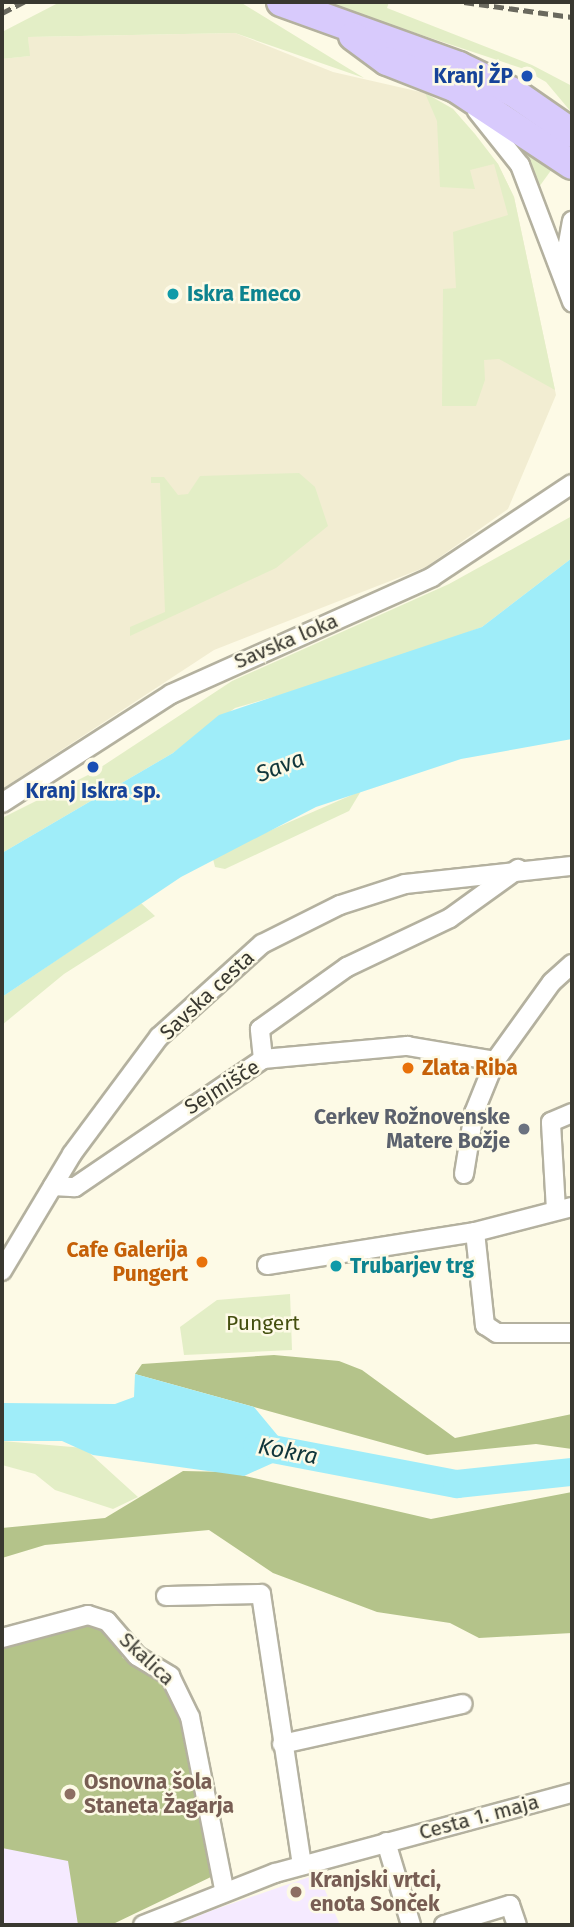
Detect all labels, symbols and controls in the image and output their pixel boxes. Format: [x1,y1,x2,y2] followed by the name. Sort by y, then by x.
[433,63,513,89] place label: Kranj ŽP
[519,68,535,84] marker: Kranj ŽP
[187,281,301,307] place label: Iskra Emeco
[165,286,181,302] marker: Iskra Emeco
[230,608,342,674] street label: Savska loka
[252,744,308,788] water label: Sava
[85,759,101,775] marker: Kranj Iskra sp.
[25,778,161,804] place label: Kranj Iskra sp.
[155,945,259,1045] street label: Savska cesta
[180,1054,264,1120] street label: Sejmišče
[422,1055,518,1081] place label: Zlata Riba
[400,1060,416,1076] marker: Zlata Riba
[314,1104,510,1154] place label: Cerkev Rožnovenske Matere Božje
[516,1121,532,1137] marker: Cerkev Rožnovenske Matere Božje
[66,1237,188,1287] place label: Cafe Galerija Pungert
[350,1253,474,1279] place label: Trubarjev trg
[194,1254,210,1270] marker: Cafe Galerija Pungert
[328,1258,344,1274] marker: Trubarjev trg
[226,1310,300,1336] park label: Pungert
[256,1432,320,1470] water label: Kokra
[114,1627,180,1691] street label: Skalica
[84,1769,234,1819] place label: Osnovna šola Staneta Žagarja
[62,1786,78,1802] marker: Osnovna šola Staneta Žagarja
[416,1789,542,1845] street label: Cesta 1. maja
[310,1867,441,1917] place label: Kranjski vrtci, enota Sonček
[288,1884,304,1900] marker: Kranjski vrtci, enota Sonček

